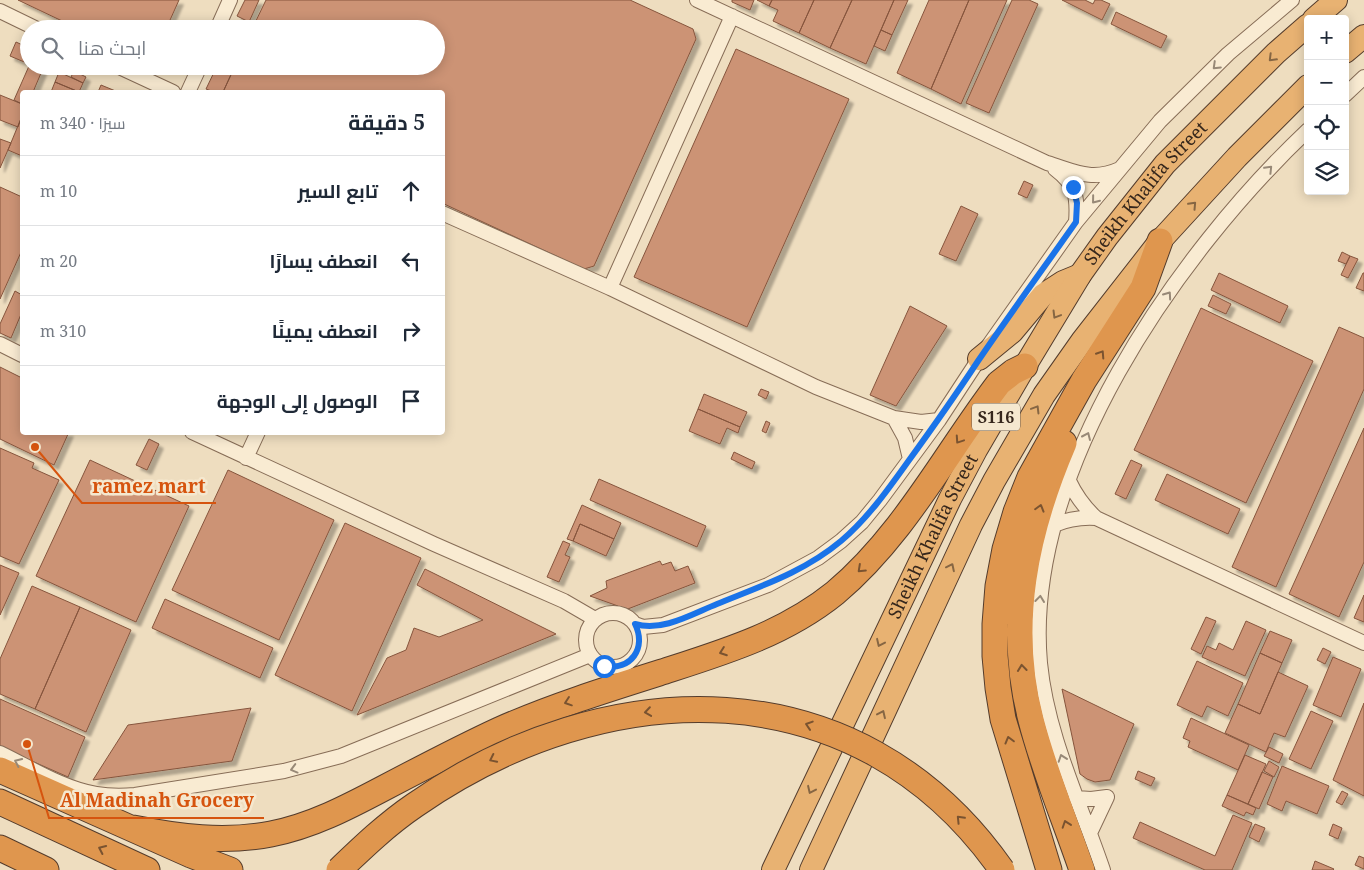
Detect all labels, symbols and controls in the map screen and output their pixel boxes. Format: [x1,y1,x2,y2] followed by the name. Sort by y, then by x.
[1304,15,1349,195] map controls
[1304,15,1349,60] button: +
[20,20,445,75] search box
[38,34,66,62] icon: search
[78,35,146,61] text: ابحث هنا
[1269,52,1278,61] one-way arrow
[1212,60,1221,69] one-way arrow
[1304,60,1349,105] button: −
[1304,105,1349,150] button: locate
[348,108,425,136] text: 5 دقيقة
[40,112,126,134] text: سيرًا · 340 m
[1078,116,1212,269] street label: Sheikh Khalifa Street
[1304,150,1349,195] button: layers
[1263,166,1272,175] one-way arrow
[1062,176,1085,199] route end
[397,177,425,205] icon: ahead
[298,178,378,204] text: تابع السير
[40,180,77,202] text: 10 m
[1091,194,1100,203] one-way arrow
[1187,201,1196,210] one-way arrow
[397,247,425,275] icon: left
[269,248,378,274] text: انعطف يسارًا
[40,250,77,272] text: 20 m
[1162,292,1171,301] one-way arrow
[1052,310,1062,319] one-way arrow
[397,317,425,345] icon: right
[272,318,378,344] text: انعطف يمينًا
[40,320,86,342] text: 310 m
[1094,350,1104,359] one-way arrow
[397,387,425,415] icon: arrive
[217,388,378,414] text: الوصول إلى الوجهة
[972,404,1020,431] road number: S116
[1029,405,1039,414] one-way arrow
[1080,432,1091,441] one-way arrow
[956,434,965,444] one-way arrow
[882,449,983,622] street label: Sheikh Khalifa Street
[82,469,216,503] callout: ramez mart
[92,473,206,499] text: ramez mart
[1034,504,1044,512] one-way arrow
[858,563,867,572] one-way arrow
[944,563,955,572] one-way arrow
[1034,594,1045,602] one-way arrow
[876,638,887,647] one-way arrow
[719,646,728,656] one-way arrow
[593,655,616,678] route start
[1017,664,1028,672] one-way arrow
[565,697,573,707] one-way arrow
[644,706,652,717] one-way arrow
[876,710,887,719] one-way arrow
[805,721,813,731] one-way arrow
[1004,736,1014,744] one-way arrow
[490,753,499,763] one-way arrow
[1058,755,1068,763] one-way arrow
[14,757,23,768] one-way arrow
[290,763,298,773] one-way arrow
[49,784,264,818] callout: Al Madinah Grocery
[807,785,817,794] one-way arrow
[60,787,254,813] text: Al Madinah Grocery
[957,815,966,824] one-way arrow
[1062,820,1072,829] one-way arrow
[98,845,107,856] one-way arrow

